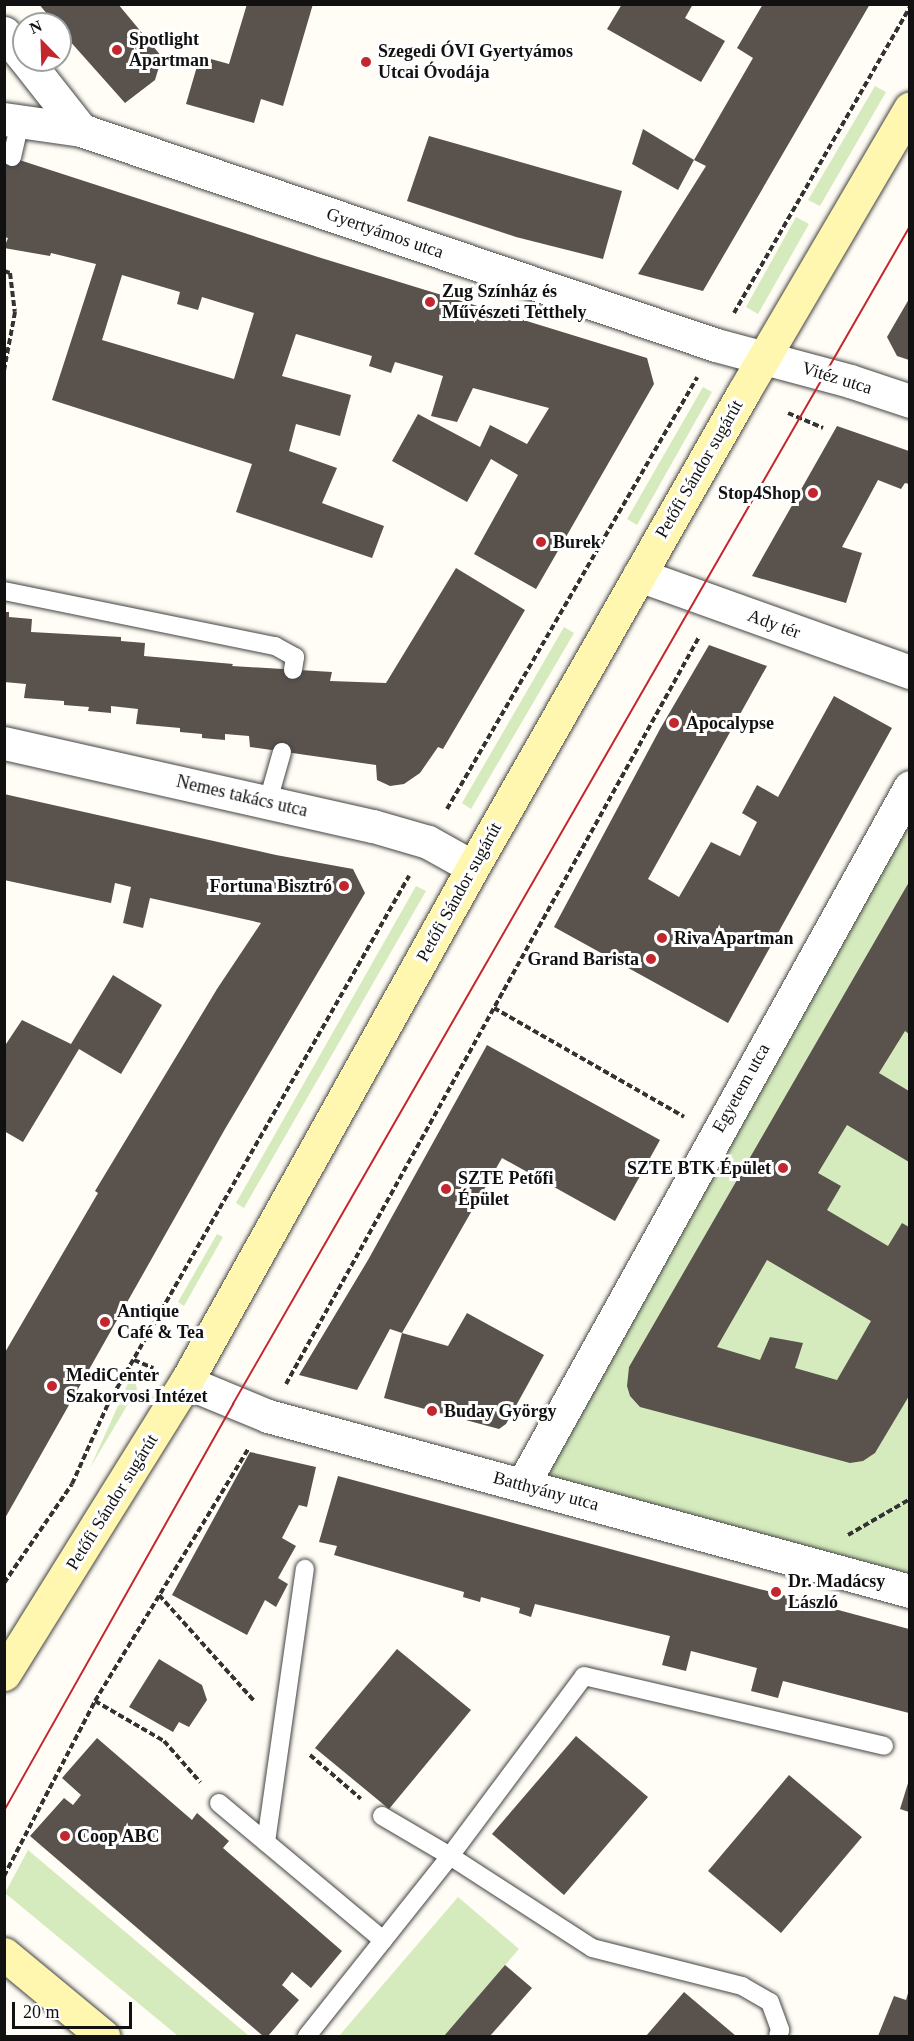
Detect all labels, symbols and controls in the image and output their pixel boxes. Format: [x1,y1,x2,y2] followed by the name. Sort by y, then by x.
[12,12,72,72] north arrow
[27,17,44,37] text: N
[129,29,209,72] place label: Spotlight Apartman
[378,41,573,84] place label: Szegedi ÓVI Gyertyámos Utcai Óvodája
[110,43,124,57] marker: Spotlight Apartman
[359,55,373,69] marker: Szegedi ÓVI Gyertyámos Utcai Óvodája
[324,203,446,263] street label: Gyertyámos utca
[442,281,587,324] place label: Zug Színház és Művészeti Tetthely
[423,295,437,309] marker: Zug Színház és Művészeti Tetthely
[799,357,875,399] street label: Vitéz utca
[651,396,747,542] street label: Petőfi Sándor sugárút
[718,482,801,504] place label: Stop4Shop
[806,486,820,500] marker: Stop4Shop
[553,531,601,553] place label: Burek
[534,535,548,549] marker: Burek
[745,605,803,643] street label: Ady tér
[686,712,774,734] place label: Apocalypse
[667,716,681,730] marker: Apocalypse
[174,770,310,822] street label: Nemes takács utca
[412,819,506,965] street label: Petőfi Sándor sugárút
[210,875,332,897] place label: Fortuna Bisztró
[337,879,351,893] marker: Fortuna Bisztró
[674,927,794,949] place label: Riva Apartman
[655,931,669,945] marker: Riva Apartman
[527,948,639,970] place label: Grand Barista
[644,952,658,966] marker: Grand Barista
[708,1040,774,1136] street label: Egyetem utca
[627,1157,771,1179] place label: SZTE BTK Épület
[776,1161,790,1175] marker: SZTE BTK Épület
[458,1168,554,1210] place label: SZTE Petőfi Épület
[439,1182,453,1196] marker: SZTE Petőfi Épület
[117,1301,204,1344] place label: Antique Café & Tea
[98,1315,112,1329] marker: Antique Café & Tea
[66,1365,207,1408] place label: MediCenter Szakorvosi Intézet
[43,1377,61,1395] marker: MediCenter Szakorvosi Intézet
[444,1400,557,1422] place label: Buday György
[425,1404,439,1418] marker: Buday György
[62,1430,162,1574] street label: Petőfi Sándor sugárút
[491,1467,601,1515] street label: Batthyány utca
[788,1571,885,1614] place label: Dr. Madácsy László
[769,1585,783,1599] marker: Dr. Madácsy László
[77,1825,161,1847] place label: Coop ABC
[58,1829,72,1843] marker: Coop ABC
[15,1990,135,2028] scale bar
[23,2002,60,2022] text: 20 m

